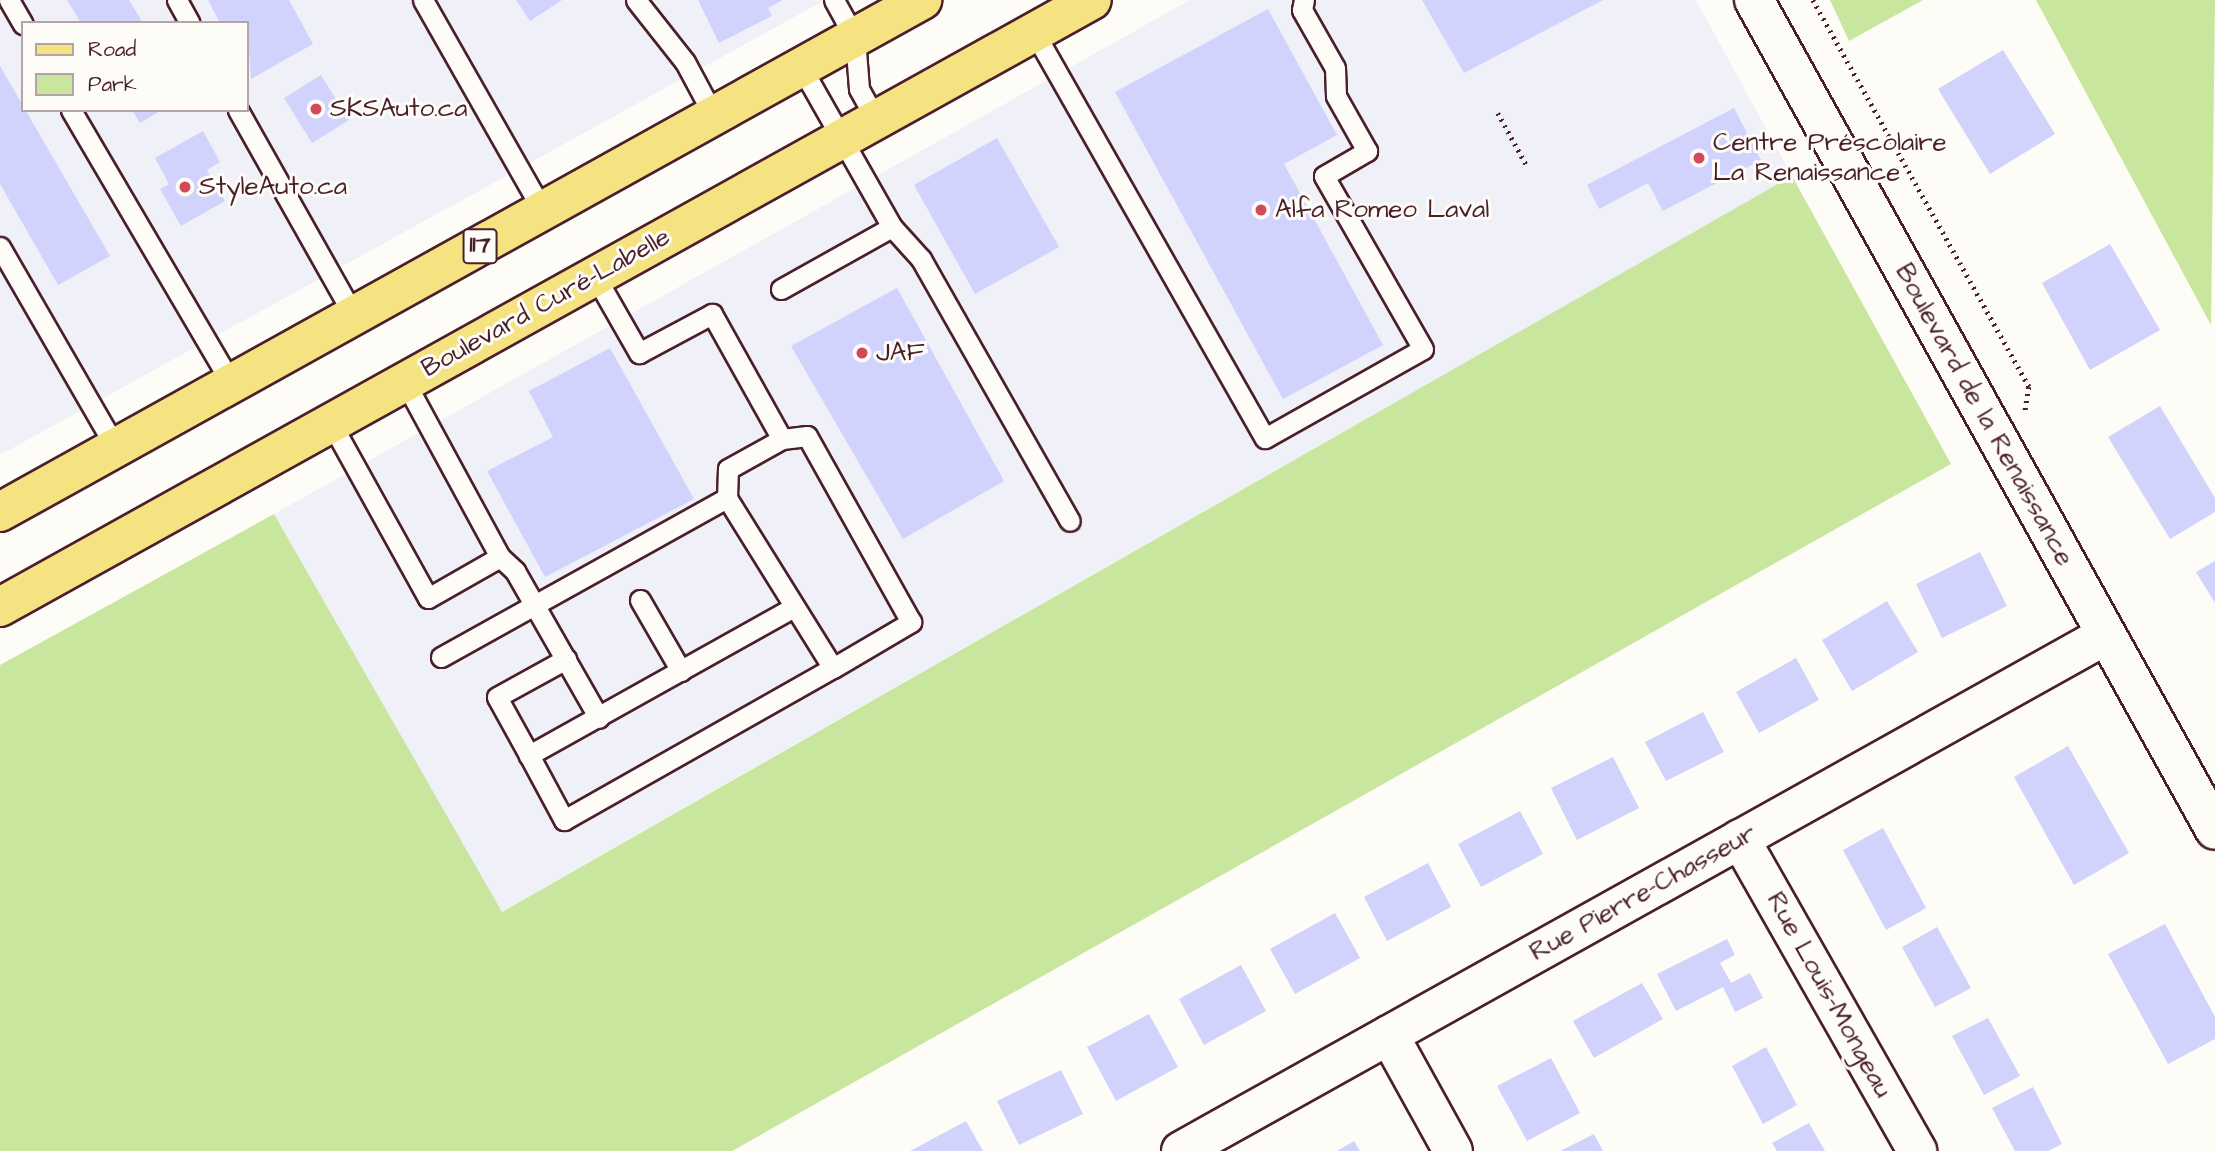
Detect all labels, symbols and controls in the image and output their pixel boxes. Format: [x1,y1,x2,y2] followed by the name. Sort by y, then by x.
[21,21,248,112] legend
[88,35,136,64] text: Road
[88,70,137,99] text: Park
[330,93,467,125] place label: SKSAuto.ca
[308,101,324,117] marker: SKSAuto.ca
[1713,127,1947,188] place label: Centre Préscolaire La Renaissance
[1691,150,1707,166] marker: Centre Préscolaire La Renaissance
[199,171,347,203] place label: StyleAuto.ca
[177,179,193,195] marker: StyleAuto.ca
[1275,194,1489,226] place label: Alfa Romeo Laval
[1253,202,1269,218] marker: Alfa Romeo Laval
[416,222,676,384] street label: Boulevard Curé-Labelle
[462,226,498,267] road number: 117
[1888,259,2080,571] street label: Boulevard de la Renaissance
[876,337,924,369] place label: JAF
[854,345,870,361] marker: JAF
[1524,818,1762,968] street label: Rue Pierre-Chasseur
[1760,887,1898,1103] street label: Rue Louis-Mongeau

